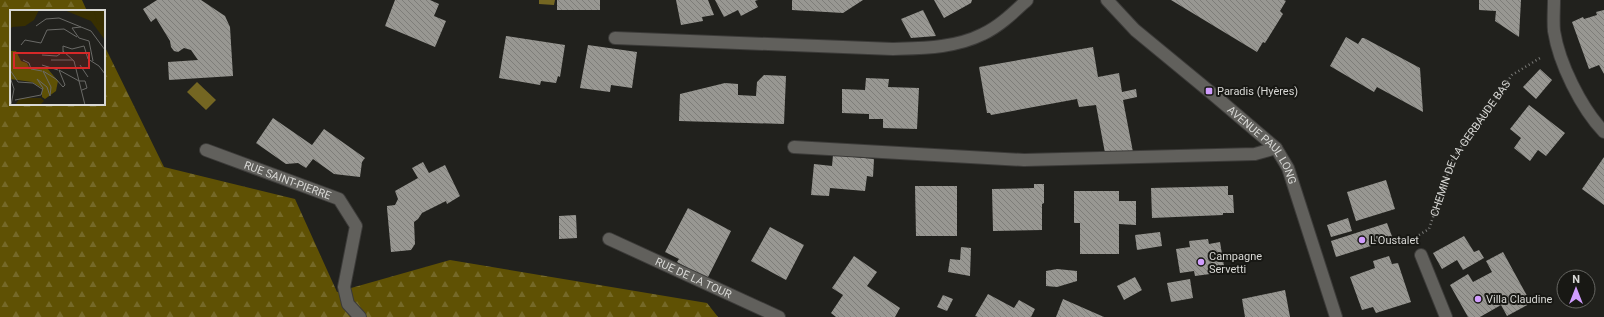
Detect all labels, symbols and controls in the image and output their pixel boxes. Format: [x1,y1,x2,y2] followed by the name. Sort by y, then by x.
[10,10,105,105] inset map
[1427,77,1513,218] street label: CHEMIN DE LA GERBAUDE BAS
[1217,85,1298,98] place label: Paradis (Hyères)
[1204,86,1214,96] marker: Paradis (Hyères)
[1225,103,1299,186] street label: AVENUE PAUL LONG
[242,158,333,202] street label: RUE SAINT-PIERRE
[1370,234,1419,247] place label: L'Oustalet
[1357,235,1367,245] marker: L'Oustalet
[1209,250,1262,276] place label: Campagne Servetti
[653,255,734,301] street label: RUE DE LA TOUR
[1196,257,1206,267] marker: Campagne Servetti
[1556,269,1596,309] north arrow
[1572,273,1580,286] text: N
[1486,293,1553,306] place label: Villa Claudine
[1473,294,1483,304] marker: Villa Claudine

